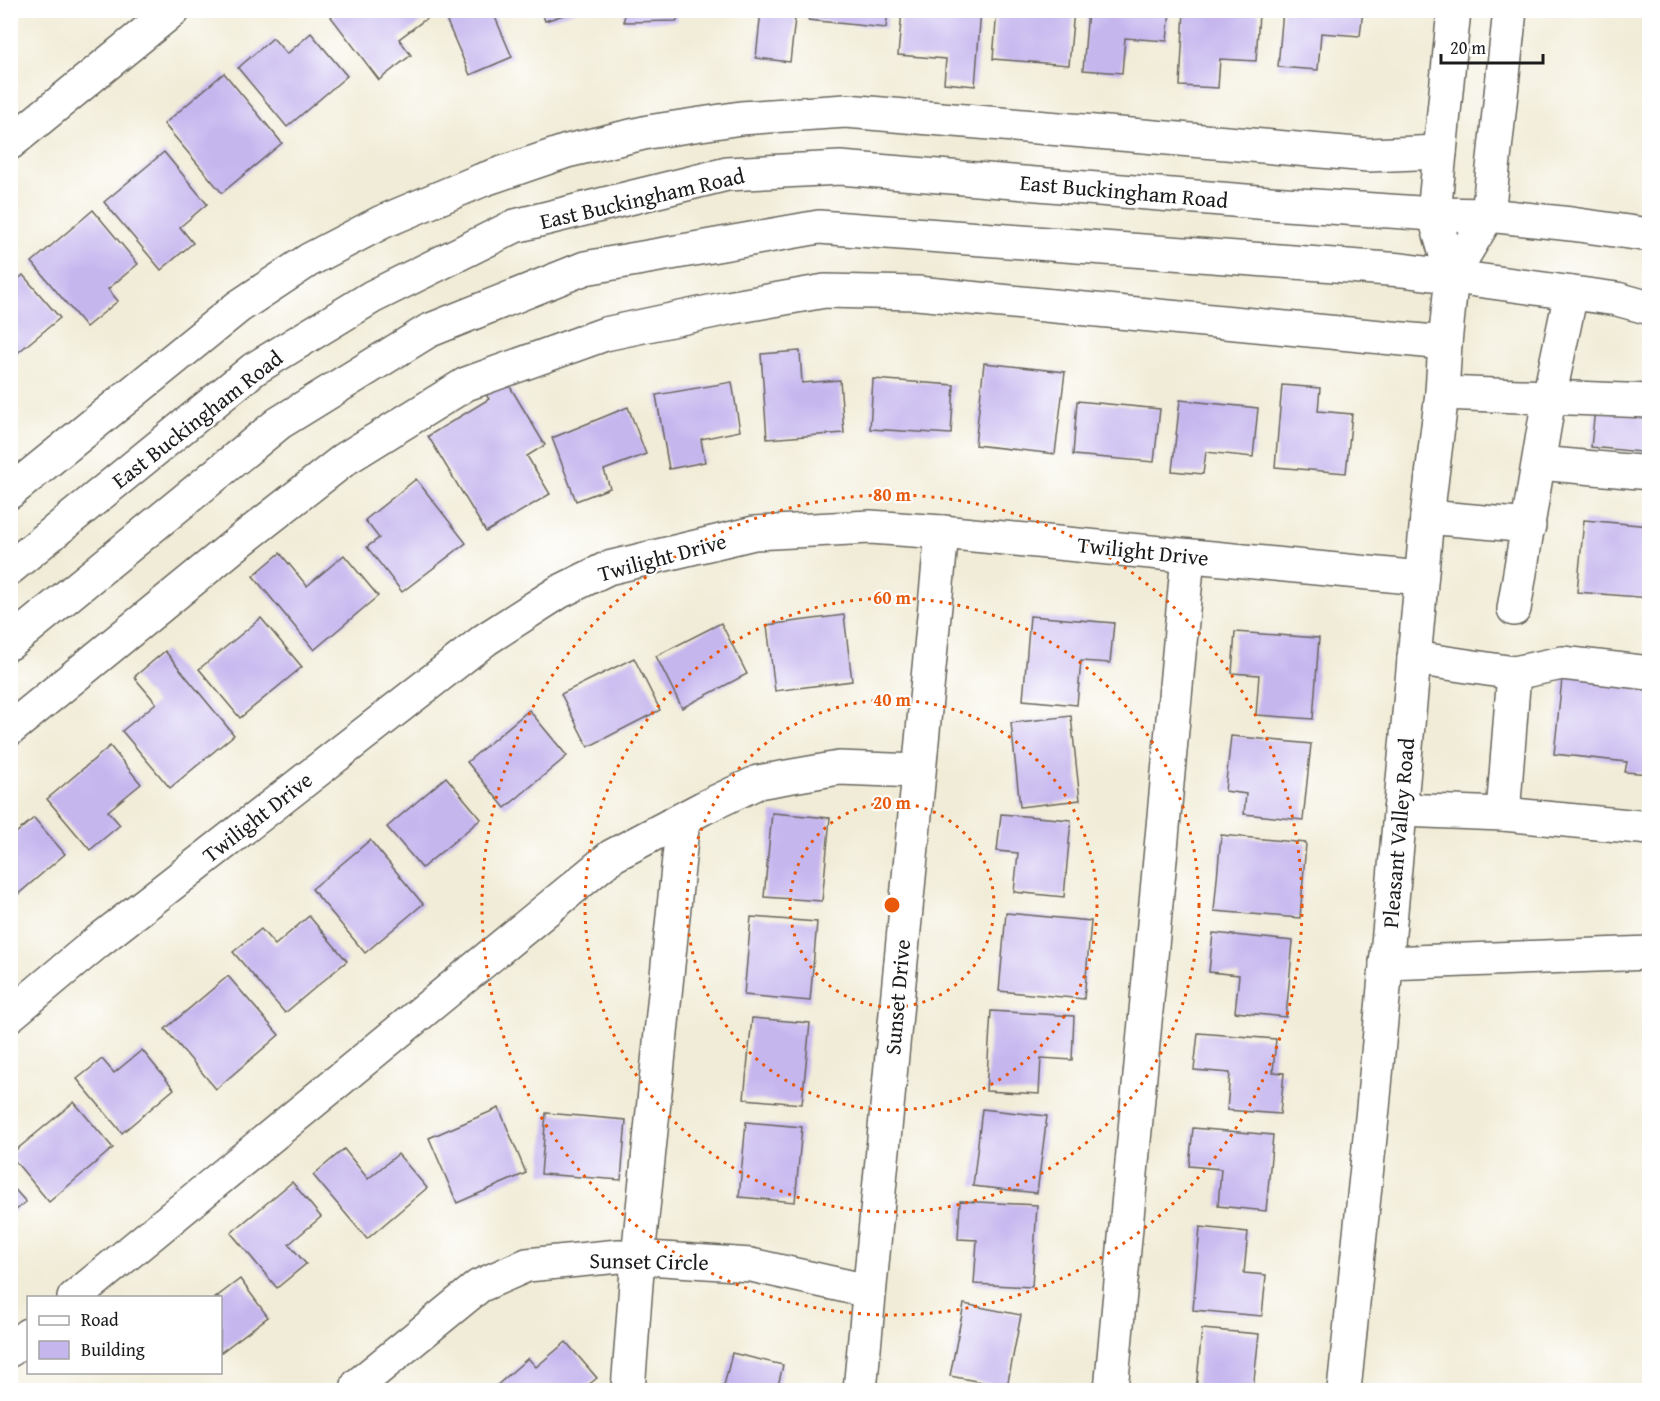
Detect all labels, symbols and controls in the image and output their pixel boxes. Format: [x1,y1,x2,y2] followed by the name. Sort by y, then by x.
[1441,27,1543,65] scale bar
[1450,34,1486,61] text: 20 m
[537,159,748,237] street label: East Buckingham Road
[1019,166,1230,216] street label: East Buckingham Road
[105,342,289,496] street label: East Buckingham Road
[873,481,912,508] text: 80 m
[594,524,730,590] street label: Twilight Drive
[1076,528,1210,574] street label: Twilight Drive
[873,584,912,611] text: 60 m
[873,686,912,713] text: 40 m
[1374,736,1422,929] street label: Pleasant Valley Road
[195,764,319,870] street label: Twilight Drive
[873,789,912,816] text: 20 m
[882,895,902,915] centre of rings
[876,938,918,1056] street label: Sunset Drive
[589,1244,709,1278] street label: Sunset Circle
[27,1296,222,1374] legend
[81,1306,119,1333] text: Road
[81,1336,145,1363] text: Building

